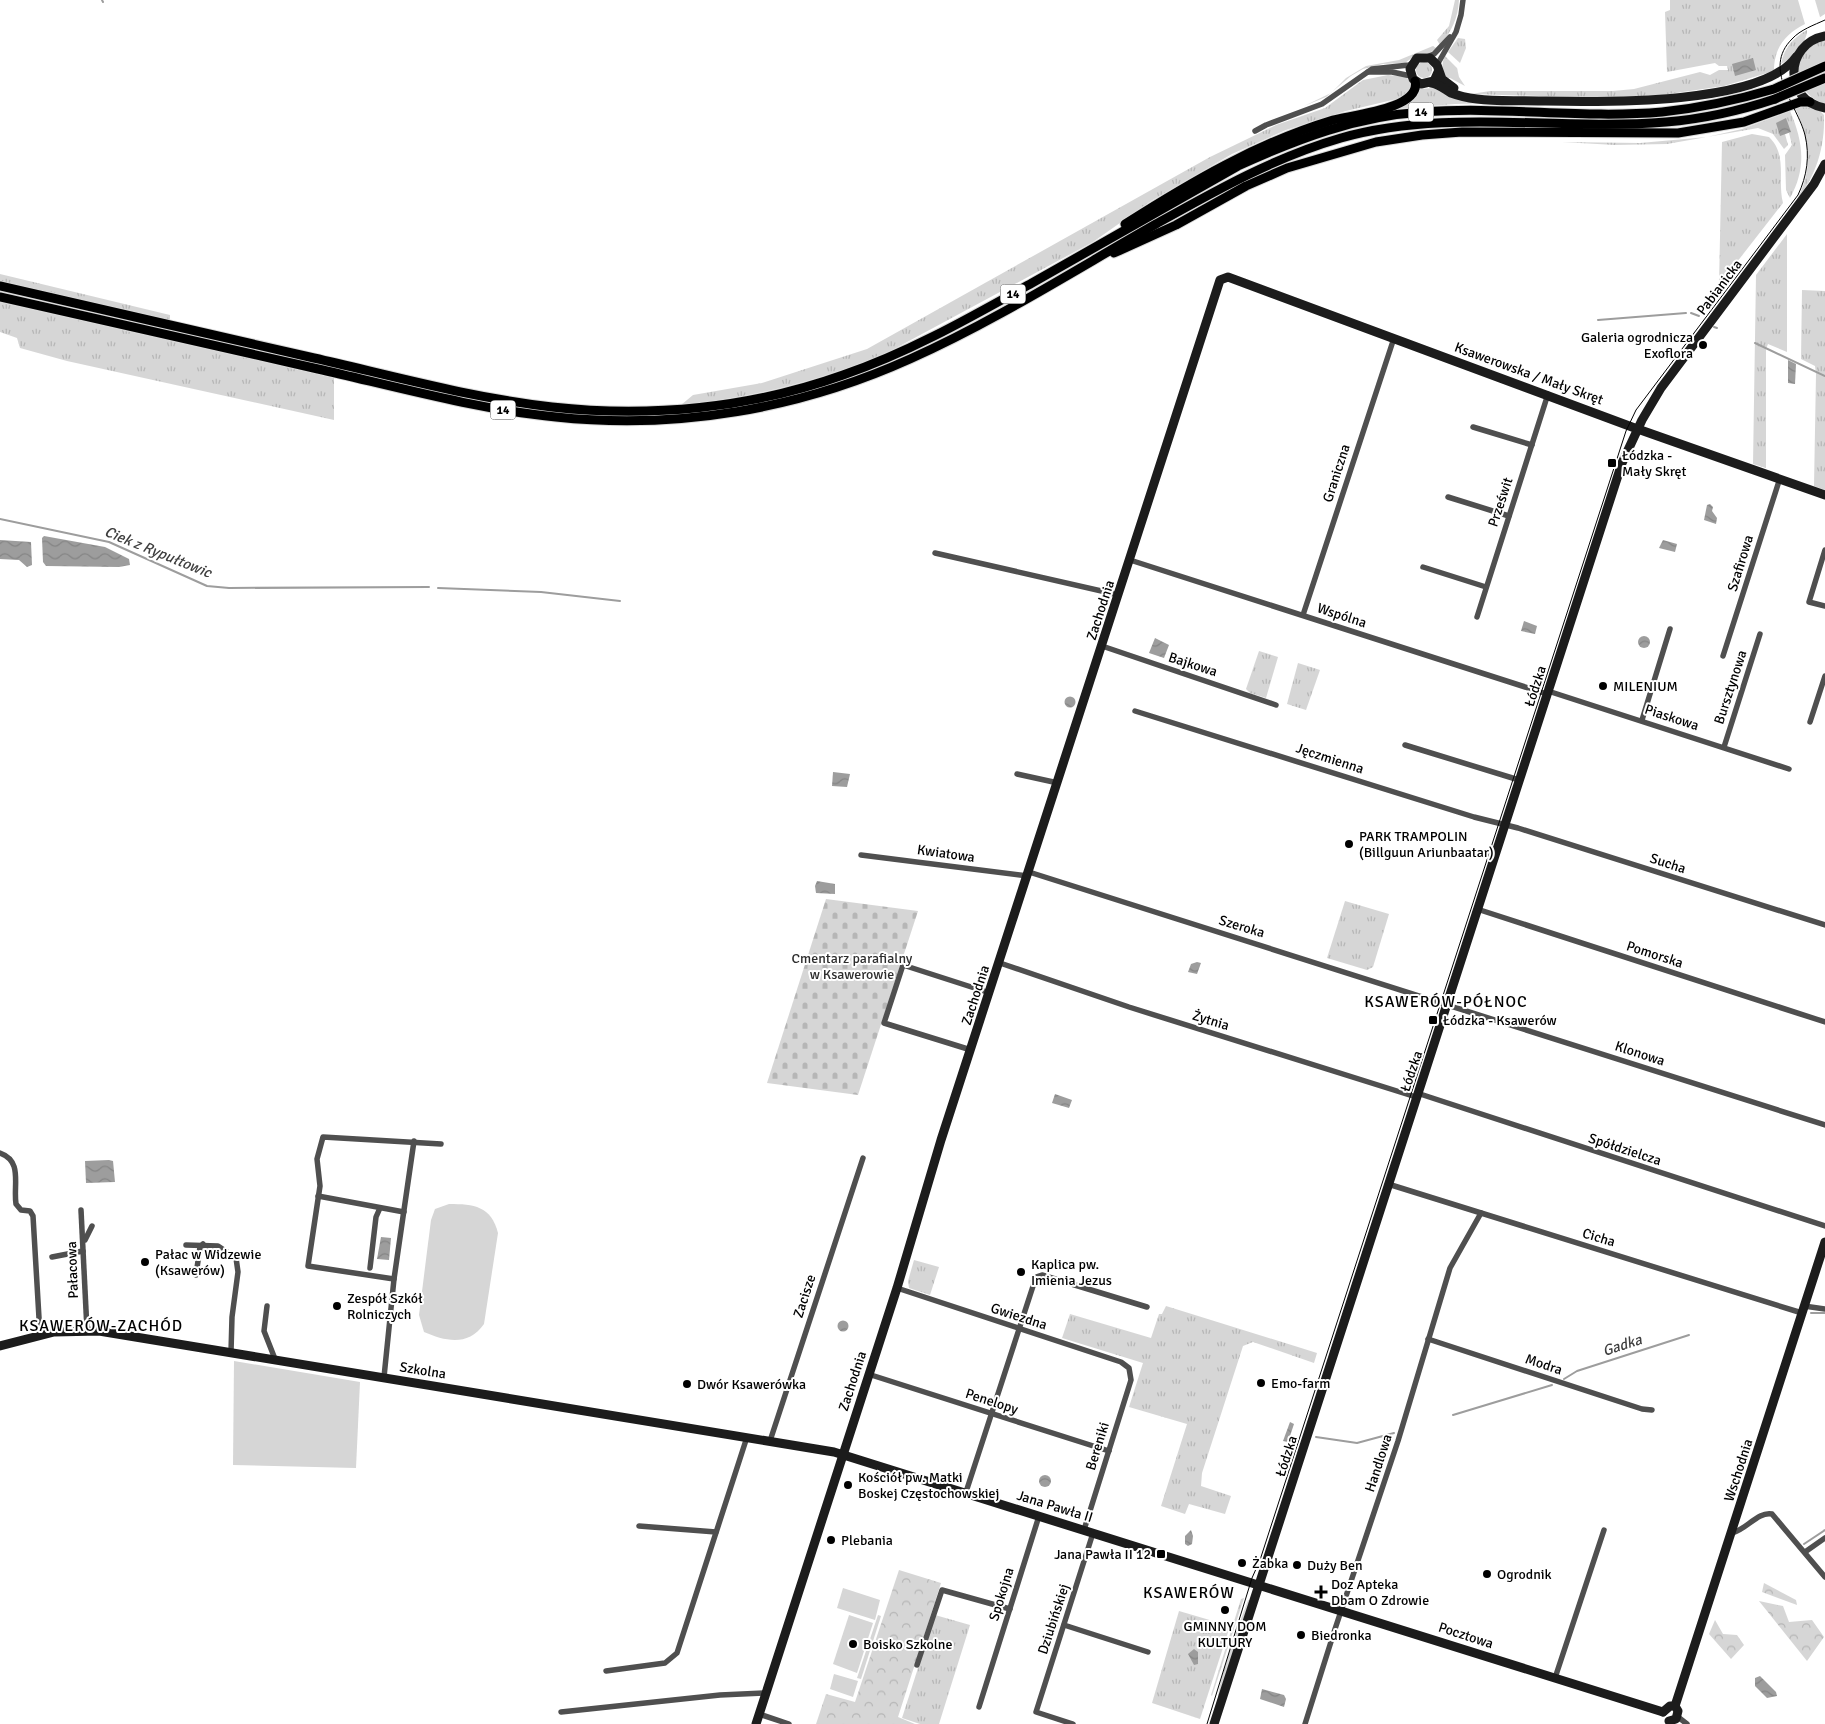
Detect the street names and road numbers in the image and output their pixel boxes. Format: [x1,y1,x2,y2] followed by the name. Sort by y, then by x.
[1408,102,1434,121] road number: 14
[1693,256,1746,318] street label: Pabianicka
[1000,284,1026,304] road number: 14
[1452,339,1606,408] street label: Ksawerowska / Mały Skręt
[490,400,516,420] road number: 14
[1319,442,1354,504] street label: Graniczna
[1484,475,1516,529] street label: Prześwit
[1724,533,1757,593] street label: Szafirowa
[1083,578,1118,642] street label: Zachodnia
[1315,599,1369,631] street label: Wspólna
[1710,648,1750,726] street label: Bursztynowa
[1166,649,1219,680] street label: Bajkowa
[1521,664,1550,709] street label: Łódzka
[1643,701,1701,734] street label: Piaskowa
[1294,740,1366,777] street label: Jęczmienna
[916,841,976,866] street label: Kwiatowa
[1648,850,1688,877] street label: Sucha
[1217,911,1267,941] street label: Szeroka
[1624,937,1685,972] street label: Pomorska
[958,963,993,1027] street label: Zachodnia
[1190,1007,1231,1034] street label: Żytnia
[1613,1037,1667,1070] street label: Klonowa
[1397,1048,1426,1094] street label: Łódzka
[1586,1130,1663,1169] street label: Spółdzielcza
[1580,1224,1617,1251] street label: Cicha
[63,1241,82,1299] street label: Pałacowa
[790,1272,819,1320] street label: Zacisze
[988,1299,1049,1334] street label: Gwiezdna
[835,1349,870,1413] street label: Zachodnia
[1523,1350,1565,1378] street label: Modra
[398,1358,447,1383] street label: Szkolna
[963,1385,1021,1418] street label: Penelopy
[1082,1420,1113,1472] street label: Bereniki
[1361,1432,1396,1494] street label: Handlowa
[1272,1434,1301,1479] street label: Łódzka
[1720,1437,1757,1504] street label: Wschodnia
[1015,1487,1095,1526] street label: Jana Pawła II
[985,1565,1018,1623] street label: Spokojna
[1034,1582,1073,1657] street label: Dziubińskiej
[1436,1619,1495,1652] street label: Pocztowa

